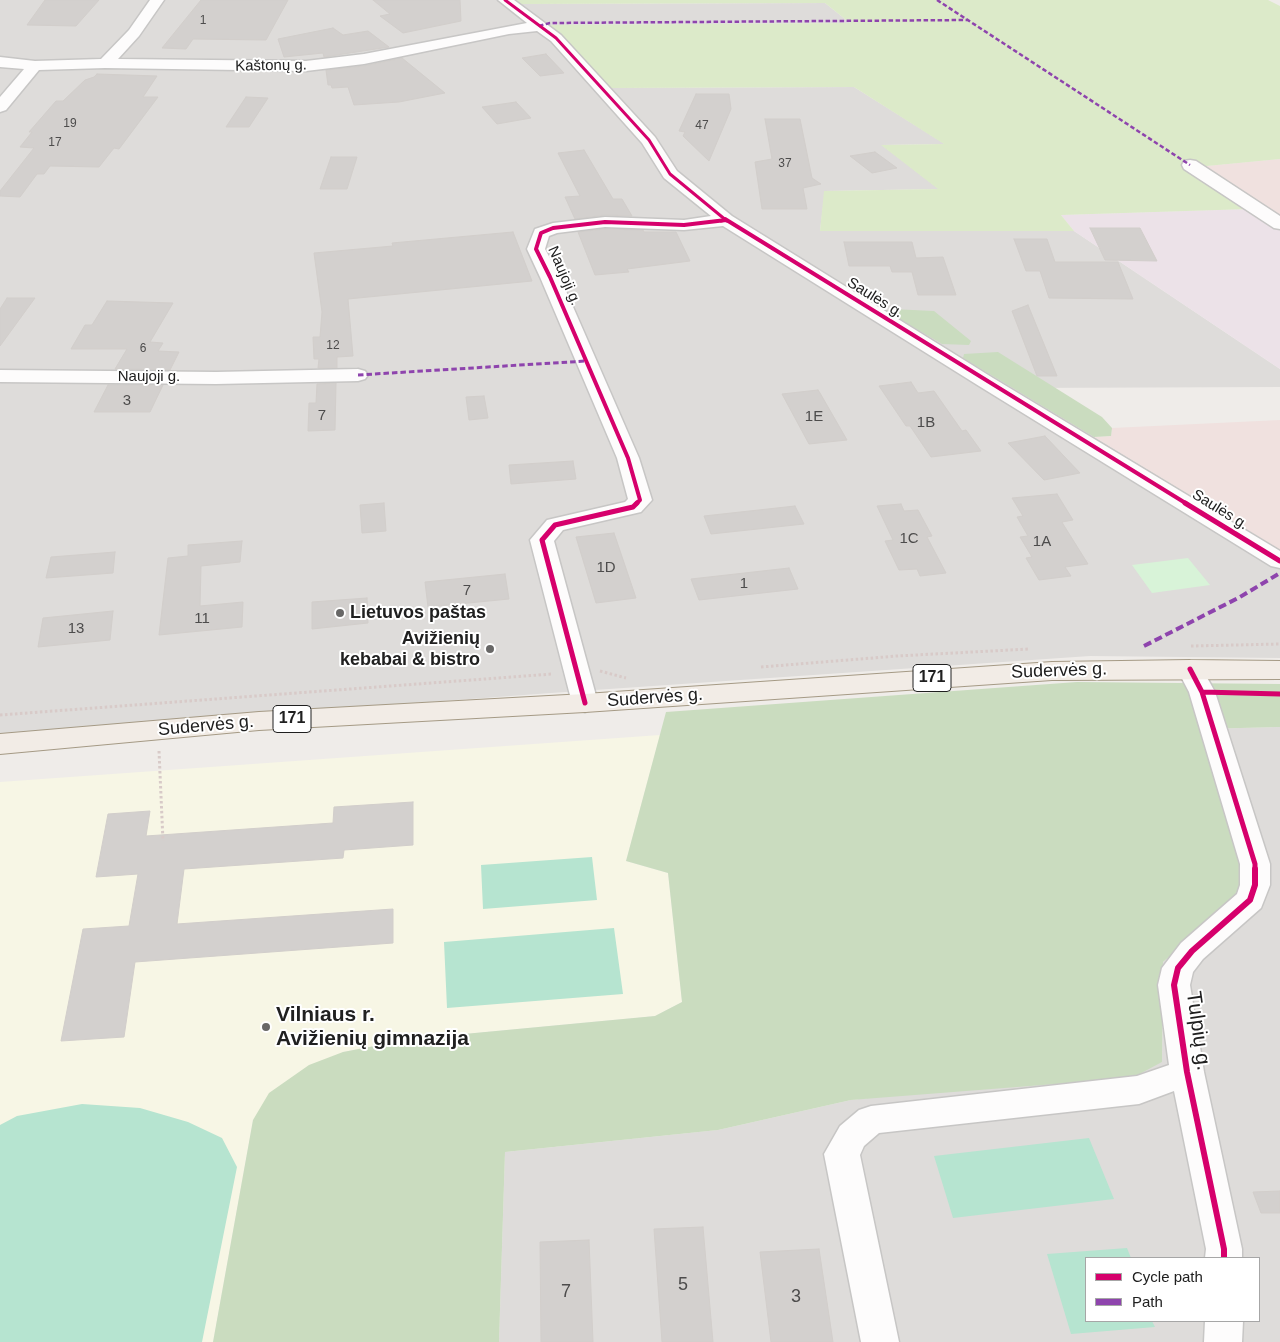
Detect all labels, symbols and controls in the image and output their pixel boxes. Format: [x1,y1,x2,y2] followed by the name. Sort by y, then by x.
[200,14,206,28] house number: 1
[235,56,307,76] street label: Kaštonų g.
[63,117,77,131] house number: 19
[695,119,709,133] house number: 47
[48,136,62,150] house number: 17
[778,157,792,171] house number: 37
[543,244,585,308] street label: Naujoji g.
[844,274,906,322] street label: Saulės g.
[326,339,340,353] house number: 12
[140,342,146,356] house number: 6
[118,368,180,386] street label: Naujoji g.
[123,392,131,410] house number: 3
[318,407,326,425] house number: 7
[805,408,823,426] house number: 1E
[917,414,935,432] house number: 1B
[1189,486,1251,534] street label: Saulės g.
[899,530,919,548] house number: 1C
[1033,533,1051,551] house number: 1A
[596,559,616,577] house number: 1D
[740,575,748,593] house number: 1
[463,582,471,600] house number: 7
[350,602,486,624] place label: Lietuvos paštas
[334,607,346,619] marker: Lietuvos paštas
[194,610,210,628] house number: 11
[68,620,84,638] house number: 13
[340,628,480,670] place label: Avižienių kebabai & bistro
[484,643,496,655] marker: Avižienių kebabai & bistro
[1011,659,1107,683] street label: Sudervės g.
[913,664,951,691] road number: 171
[606,684,704,712] street label: Sudervės g.
[273,706,311,732] road number: 171
[157,711,255,741] street label: Sudervės g.
[1180,990,1216,1072] street label: Tulpių g.
[276,1002,469,1052] place label: Vilniaus r. Avižienių gimnazija
[260,1021,272,1033] marker: Vilniaus r. Avižienių gimnazija
[1085,1257,1260,1322] legend
[1132,1268,1203,1285] text: Cycle path
[678,1274,688,1296] house number: 5
[561,1281,571,1303] house number: 7
[791,1286,801,1308] house number: 3
[1132,1293,1163,1310] text: Path

